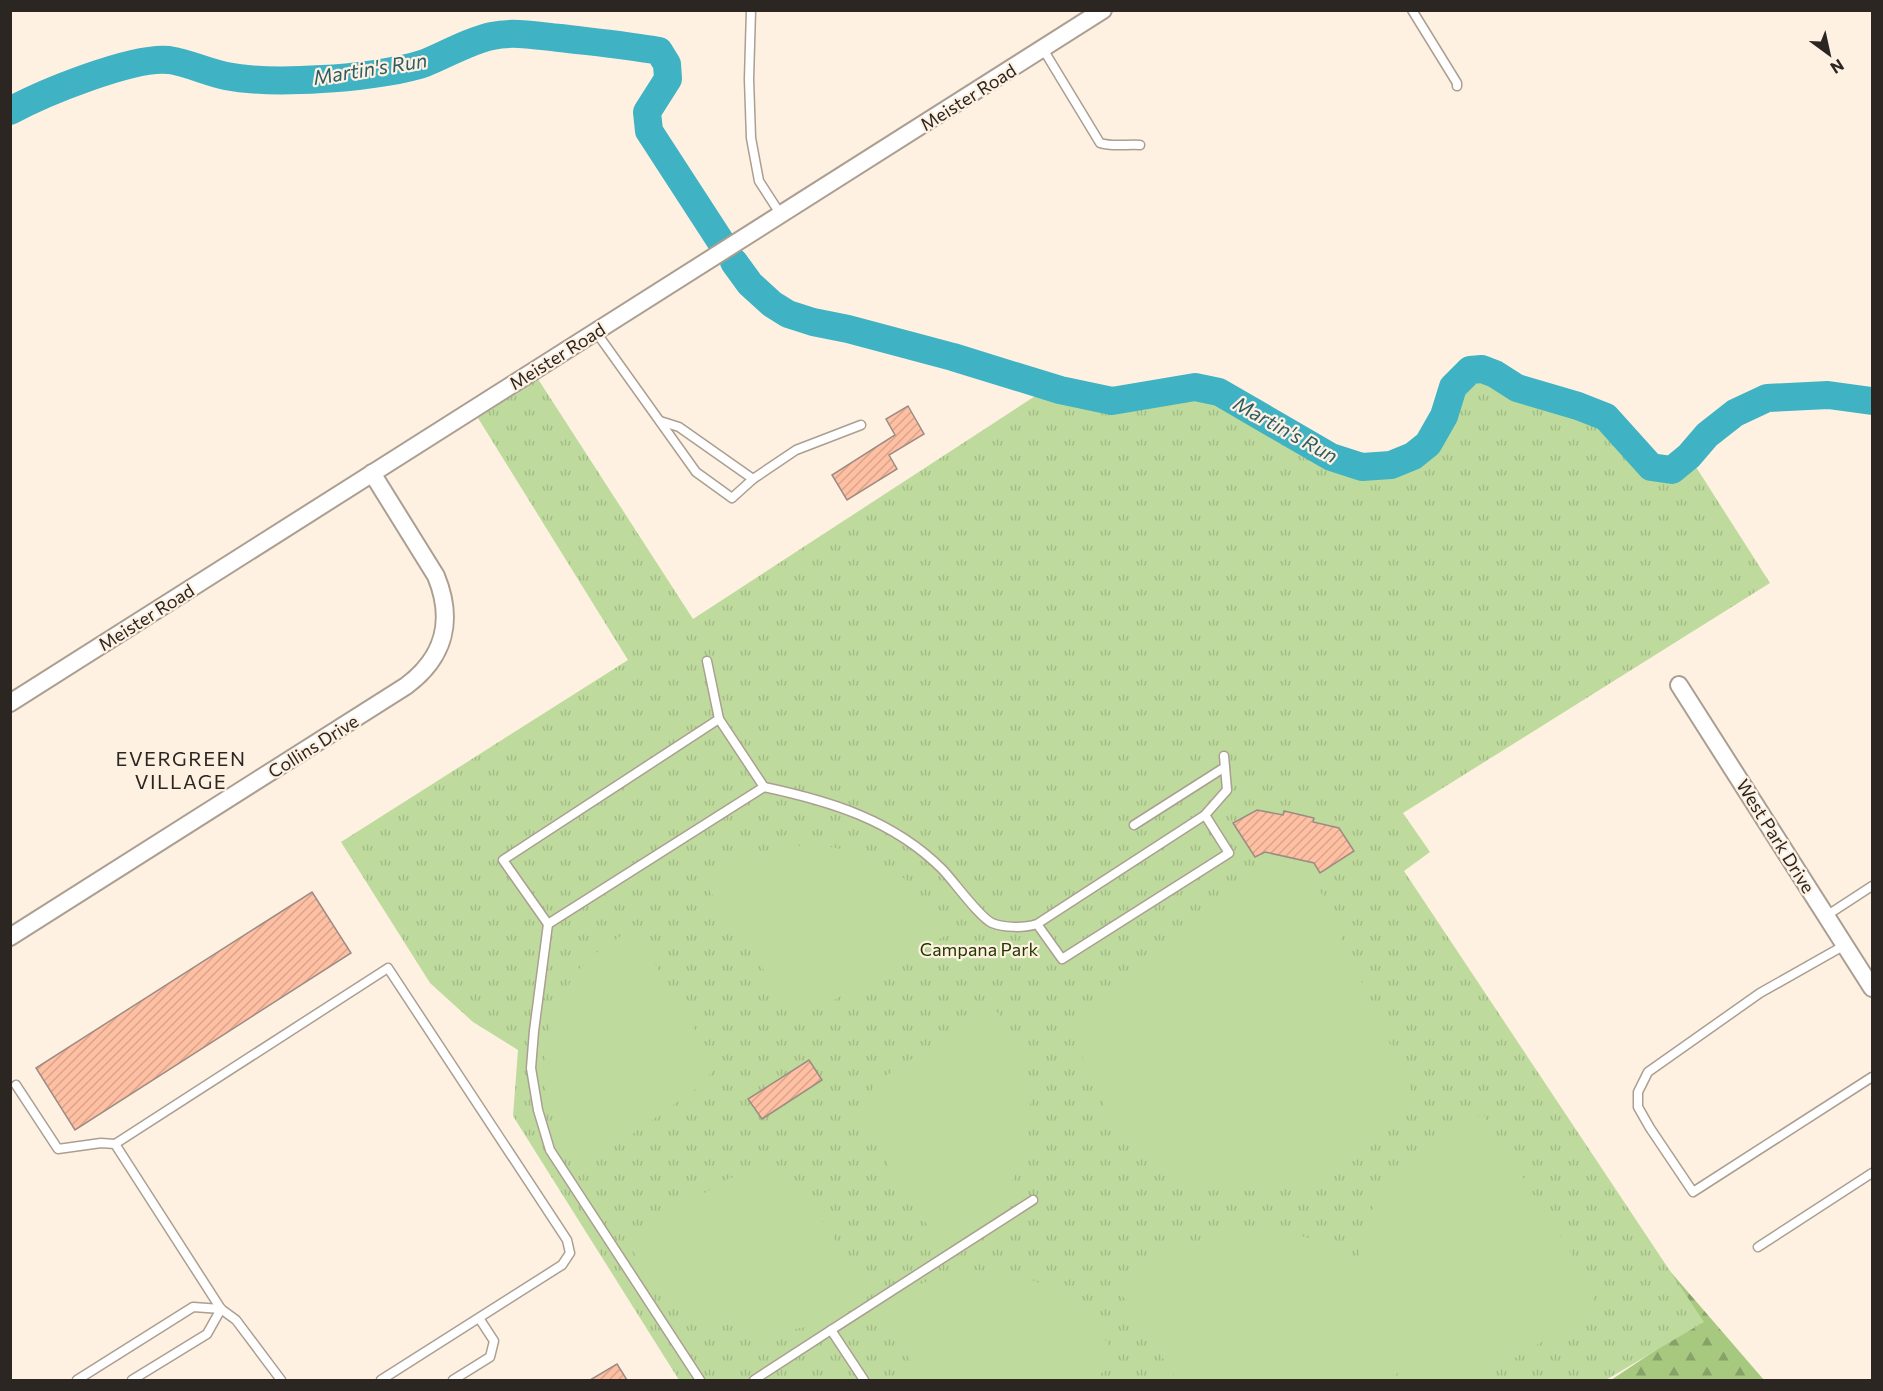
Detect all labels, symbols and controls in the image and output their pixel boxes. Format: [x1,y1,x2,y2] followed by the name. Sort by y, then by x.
[1799,24,1859,84] north arrow
[311,47,429,89] water label: Martin's Run
[1827,56,1848,78] text: N
[916,59,1020,135] street label: Meister Road
[505,318,609,394] street label: Meister Road
[1230,391,1342,467] water label: Martin's Run
[94,579,198,655] street label: Meister Road
[264,710,362,782] street label: Collins Drive
[116,746,246,793] district label: EVERGREEN VILLAGE
[1732,775,1820,897] street label: West Park Drive
[920,938,1038,960] park label: Campana Park

